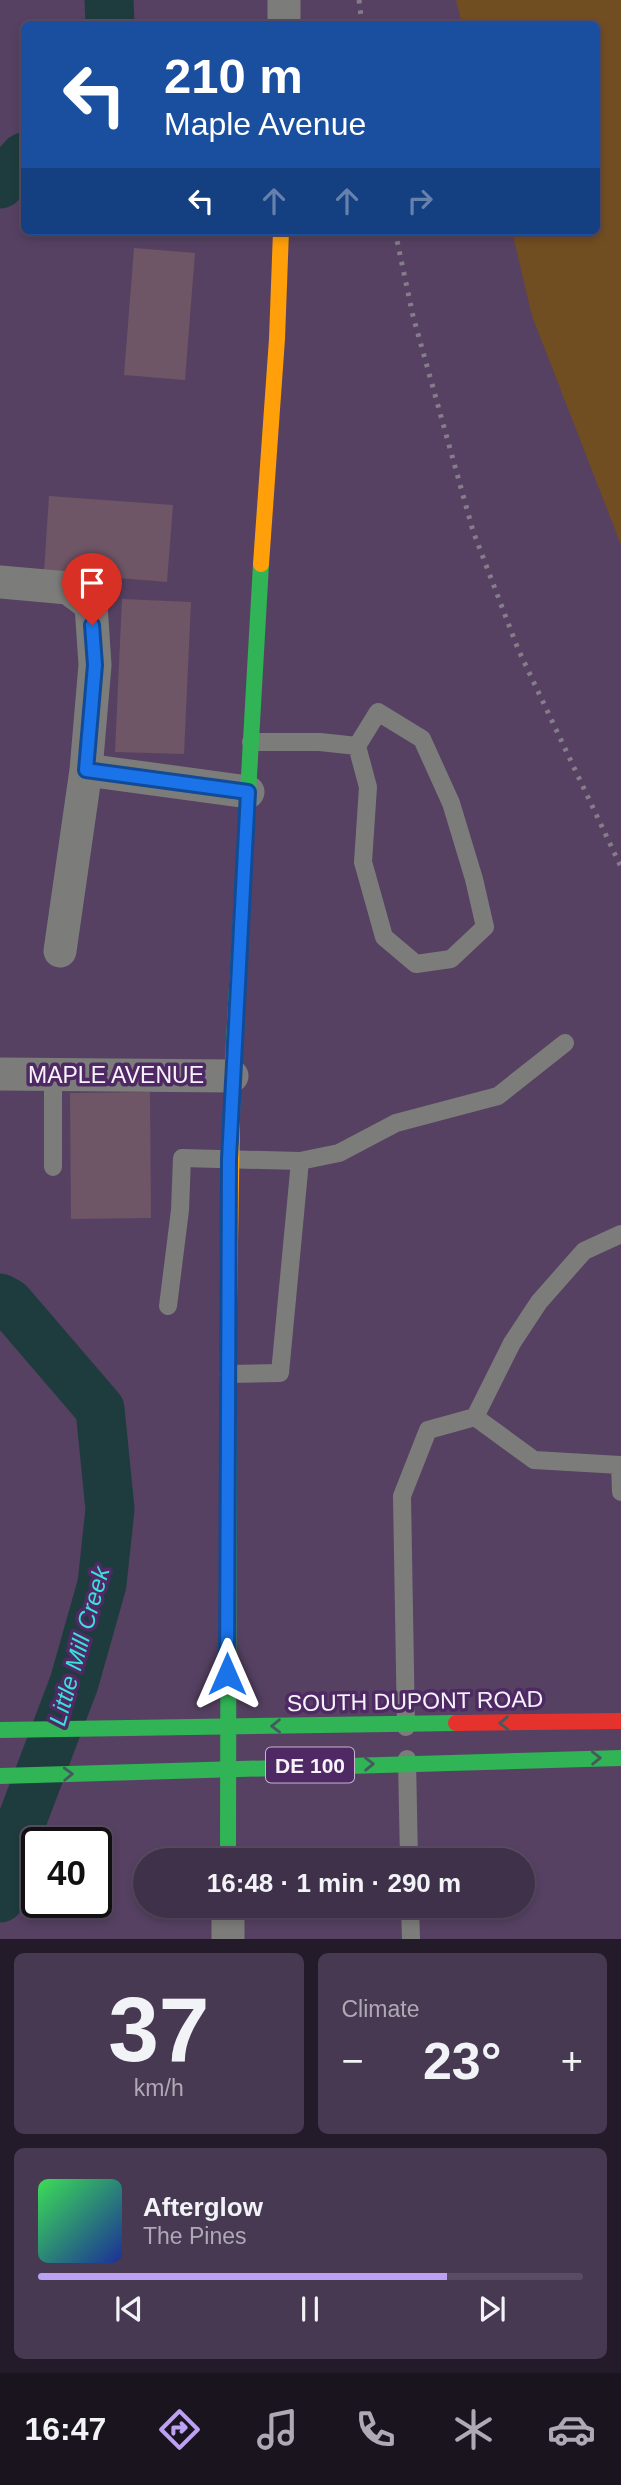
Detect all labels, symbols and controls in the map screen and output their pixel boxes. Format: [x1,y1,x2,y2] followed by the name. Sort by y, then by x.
[49,49,140,140] icon: left
[164,49,303,103] text: 210 m
[164,106,366,142] text: Maple Avenue
[182,182,220,220] icon: left
[255,182,293,220] icon: ahead
[328,182,366,220] icon: ahead
[401,182,439,220] icon: right
[62,553,122,625] pin
[73,564,111,602] icon: arrive
[28,1062,204,1088] street label: MAPLE AVENUE
[43,1562,115,1729] water label: Little Mill Creek
[190,1637,264,1711] position arrow
[287,1686,543,1716] street label: SOUTH DUPONT ROAD
[498,1715,509,1730] one-way arrow
[271,1718,281,1734] one-way arrow
[266,1748,354,1782] road number: DE 100
[591,1751,602,1766] one-way arrow
[364,1756,375,1772] one-way arrow
[63,1766,74,1781] one-way arrow
[21,1827,112,1918] speed limit sign: 40
[207,1868,461,1898] text: 16:48 · 1 min · 290 m
[108,1979,209,2080] text: 37
[342,1996,419,2022] text: Climate
[423,2032,502,2090] text: 23°
[342,2040,364,2082] text: −
[561,2040,583,2082] text: +
[134,2075,184,2101] text: km/h
[143,2192,263,2222] text: Afterglow
[143,2223,247,2249] text: The Pines
[110,2290,148,2328] icon: previous
[291,2290,329,2328] icon: pause
[473,2290,511,2328] icon: next
[155,2405,204,2454] icon: directions
[253,2405,302,2454] icon: music
[351,2405,400,2454] icon: phone
[449,2405,498,2454] icon: climate
[547,2405,596,2454] icon: car
[25,2411,106,2447] text: 16:47

